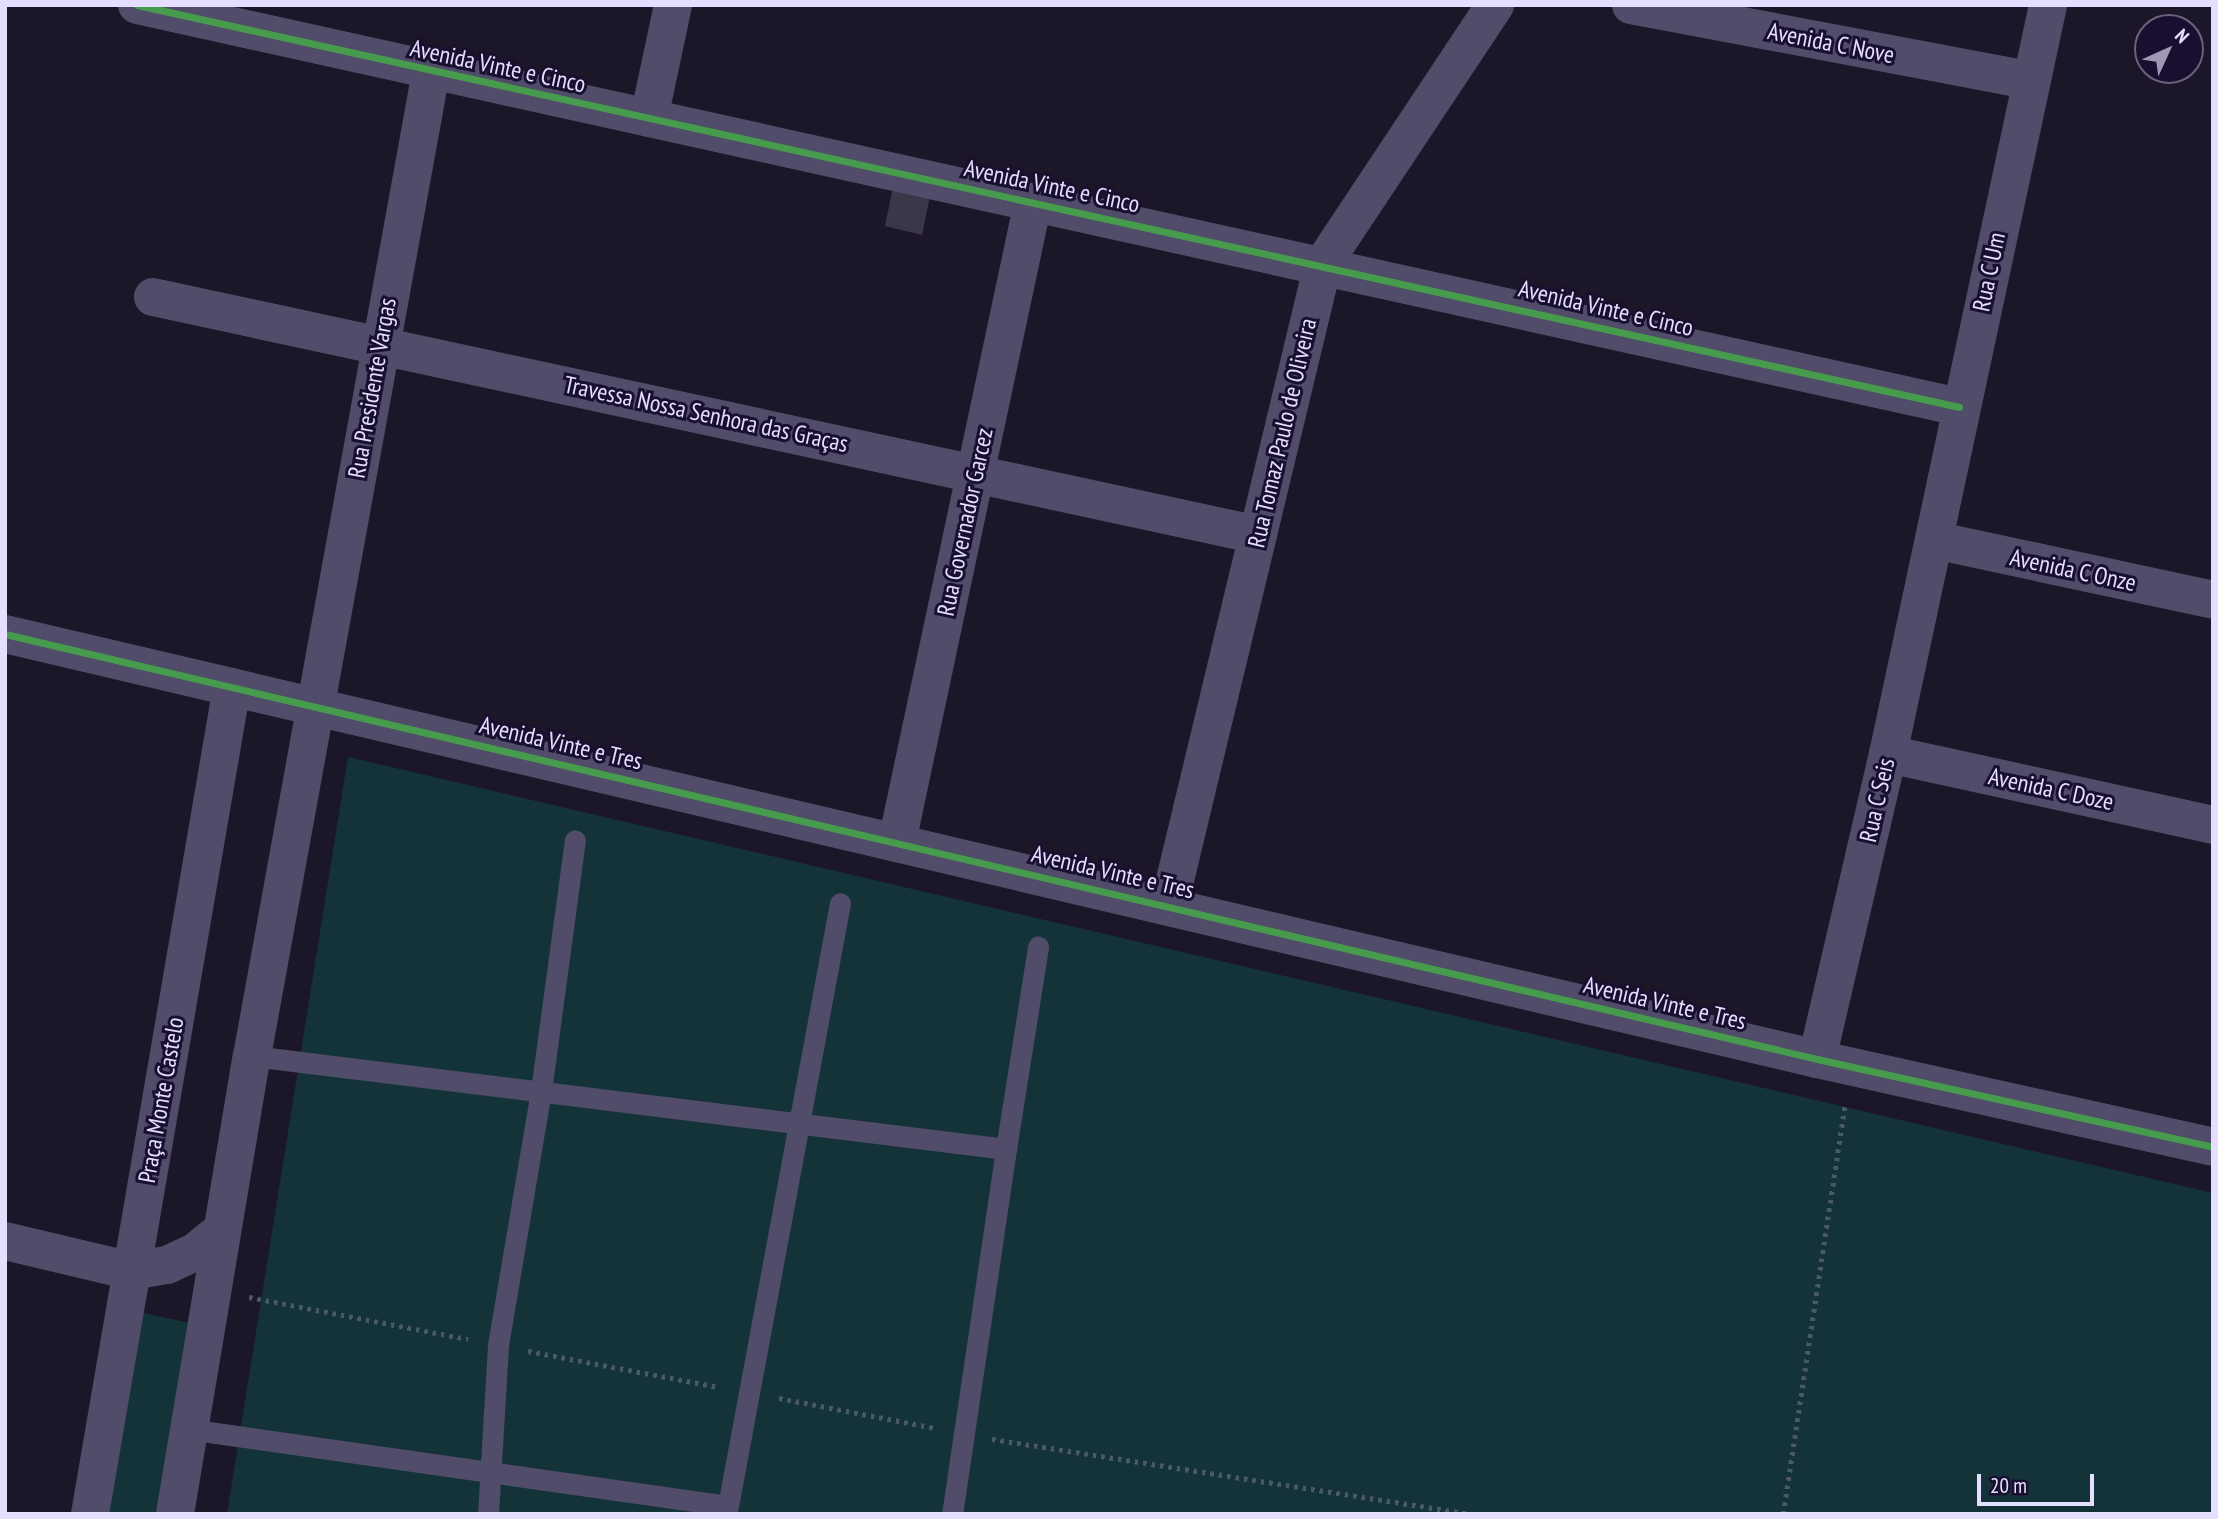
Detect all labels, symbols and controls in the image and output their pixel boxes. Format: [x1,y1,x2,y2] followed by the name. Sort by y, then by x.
[2134,14,2204,84] north arrow
[1765,17,1897,69] street label: Avenida C Nove
[2170,23,2195,48] text: N
[407,33,589,99] street label: Avenida Vinte e Cinco
[961,153,1143,219] street label: Avenida Vinte e Cinco
[1967,229,2011,315] street label: Rua C Um
[1515,274,1697,342] street label: Avenida Vinte e Cinco
[342,295,402,481] street label: Rua Presidente Vargas
[1241,315,1323,551] street label: Rua Tomaz Paulo de Oliveira
[561,370,851,458] street label: Travessa Nossa Senhora das Graças
[931,425,999,619] street label: Rua Governador Garcez
[2007,543,2139,597] street label: Avenida C Onze
[476,710,646,776] street label: Avenida Vinte e Tres
[1853,755,1901,845] street label: Rua C Seis
[1986,762,2116,816] street label: Avenida C Doze
[1028,839,1198,905] street label: Avenida Vinte e Tres
[1580,970,1750,1036] street label: Avenida Vinte e Tres
[132,1015,190,1185] street label: Praça Monte Castelo
[1980,1460,2097,1504] scale bar
[1990,1472,2027,1499] text: 20 m

